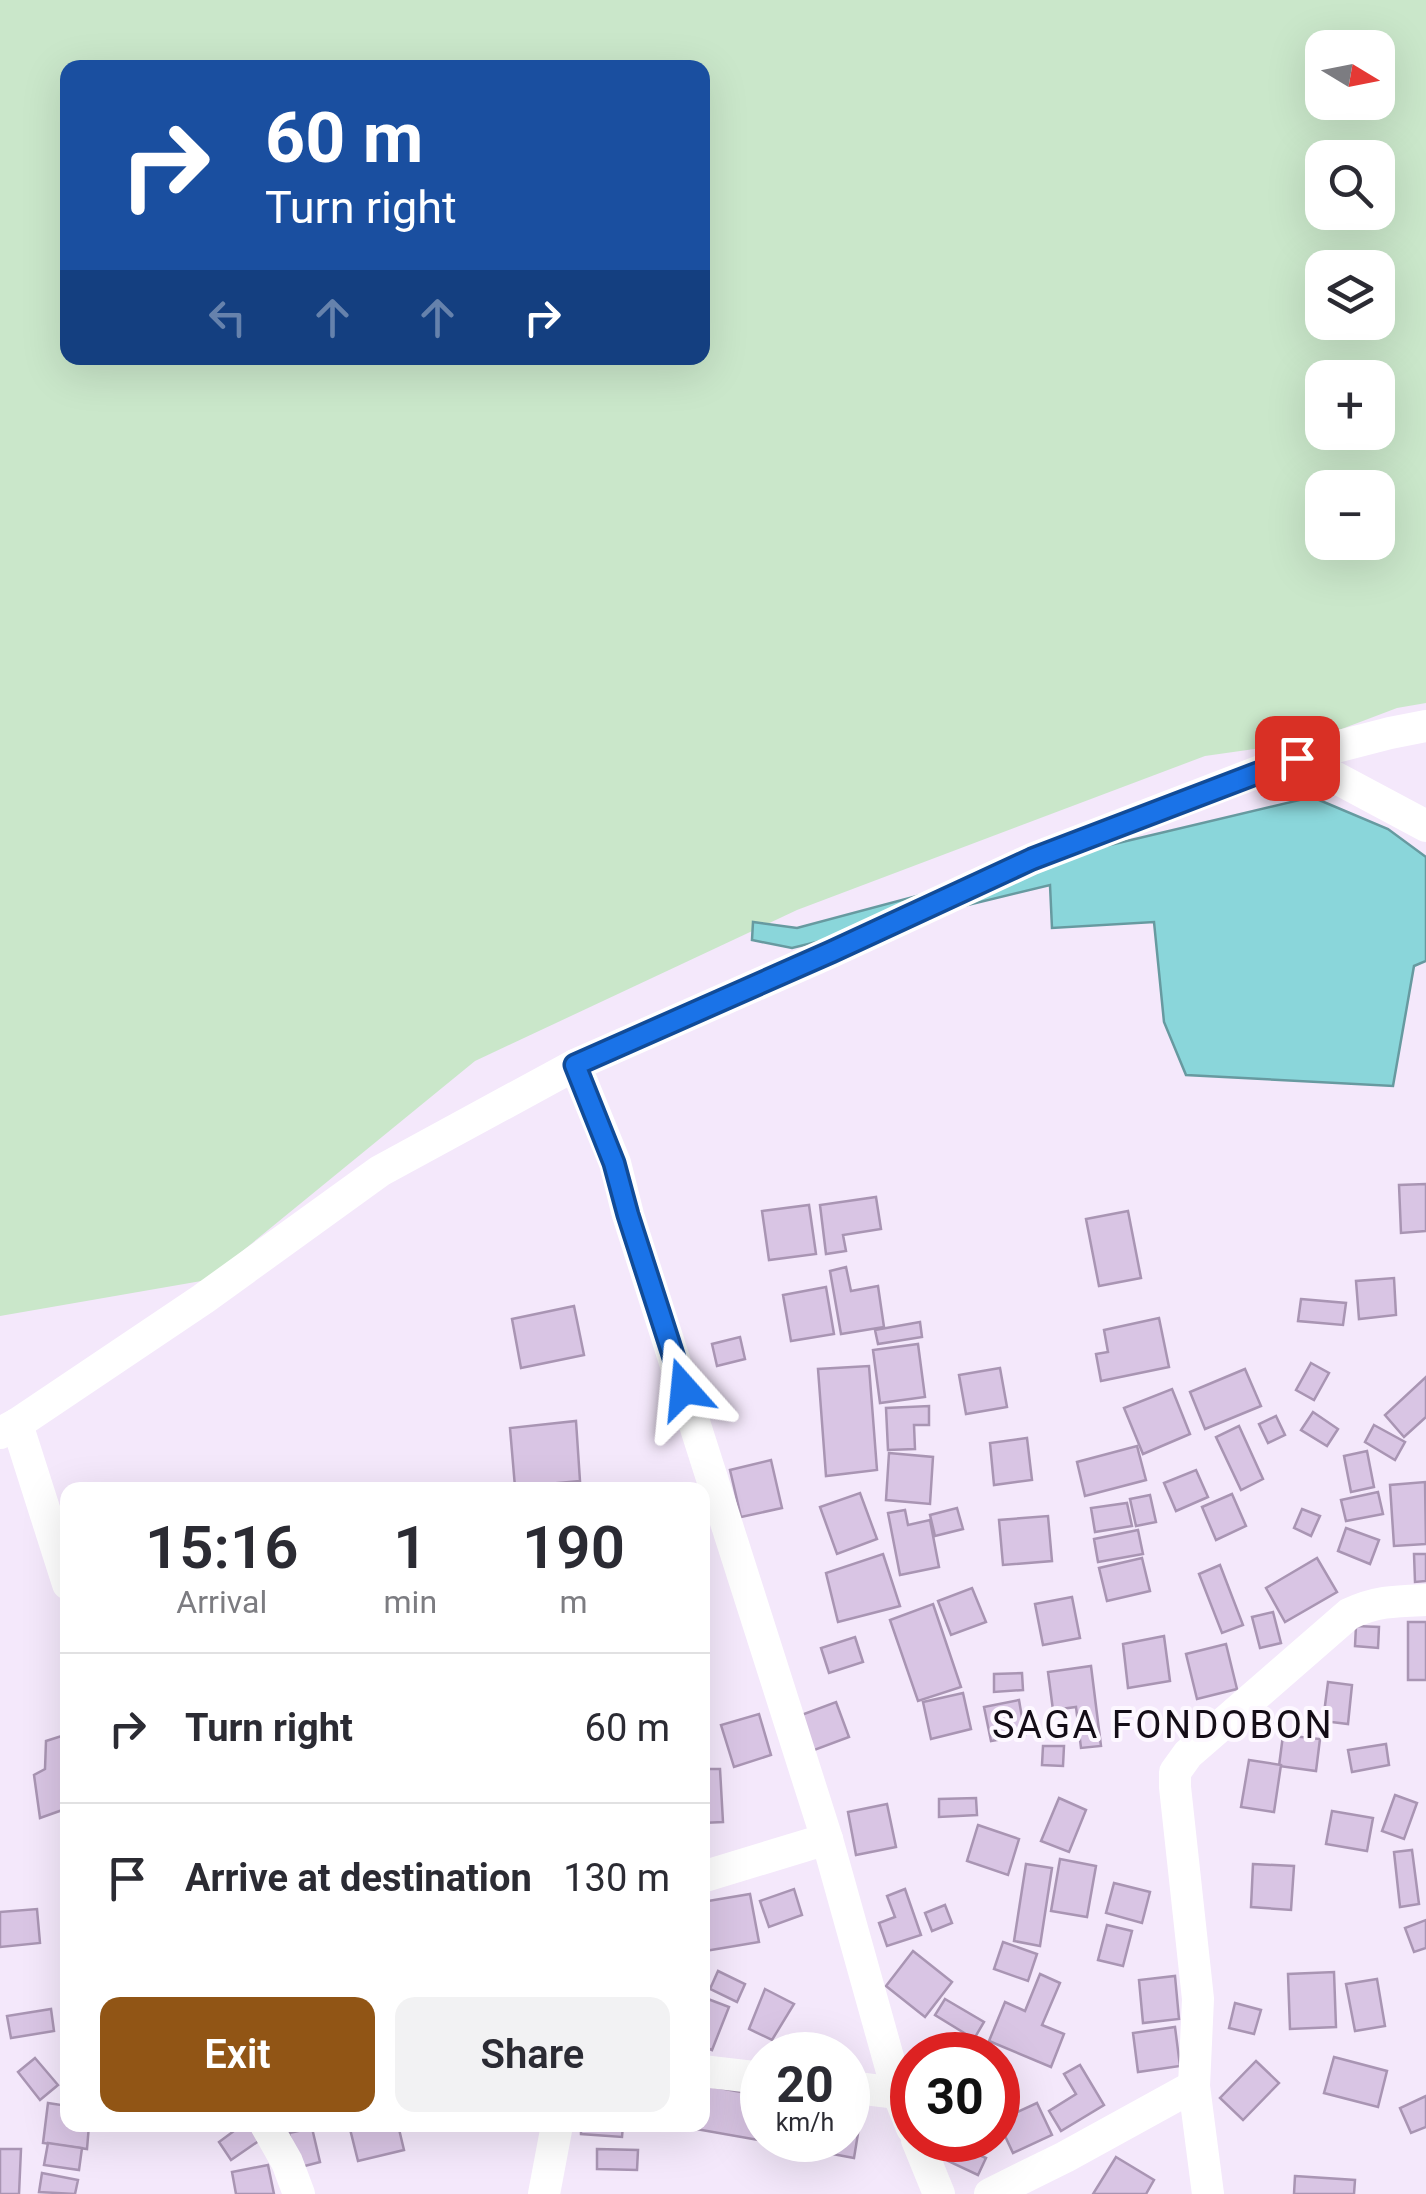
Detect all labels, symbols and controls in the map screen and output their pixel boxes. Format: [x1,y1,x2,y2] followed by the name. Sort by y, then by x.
[1305,30,1395,120] north arrow
[1305,30,1395,560] map controls
[265,97,423,179] text: 60 m
[100,100,230,230] icon: right
[1305,140,1395,230] button: search
[265,181,457,234] text: Turn right
[1305,250,1395,340] button: layers
[200,290,255,345] icon: left
[305,290,360,345] icon: ahead
[410,290,465,345] icon: ahead
[515,290,570,345] icon: right
[1305,360,1395,450] button: +
[1305,470,1395,560] button: −
[1255,716,1340,801] pin
[1270,731,1325,786] icon: arrive
[632,1337,736,1441] position arrow
[145,1512,299,1583] text: 15:16
[393,1512,427,1583] text: 1
[522,1512,625,1583] text: 190
[176,1583,267,1621] text: Arrival
[384,1583,437,1621] text: min
[559,1583,588,1621] text: m
[100,1701,155,1756] icon: right
[992,1703,1334,1747] district label: SAGA FONDOBON
[185,1706,353,1750] text: Turn right
[585,1706,670,1750] text: 60 m
[100,1851,155,1906] icon: arrive
[185,1856,532,1900] text: Arrive at destination
[563,1856,670,1900] text: 130 m
[100,1997,375,2112] button: Exit
[395,1997,670,2112] button: Share
[890,2032,1020,2162] speed limit sign: 30
[776,2056,834,2114] text: 20
[776,2108,834,2137] text: km/h

